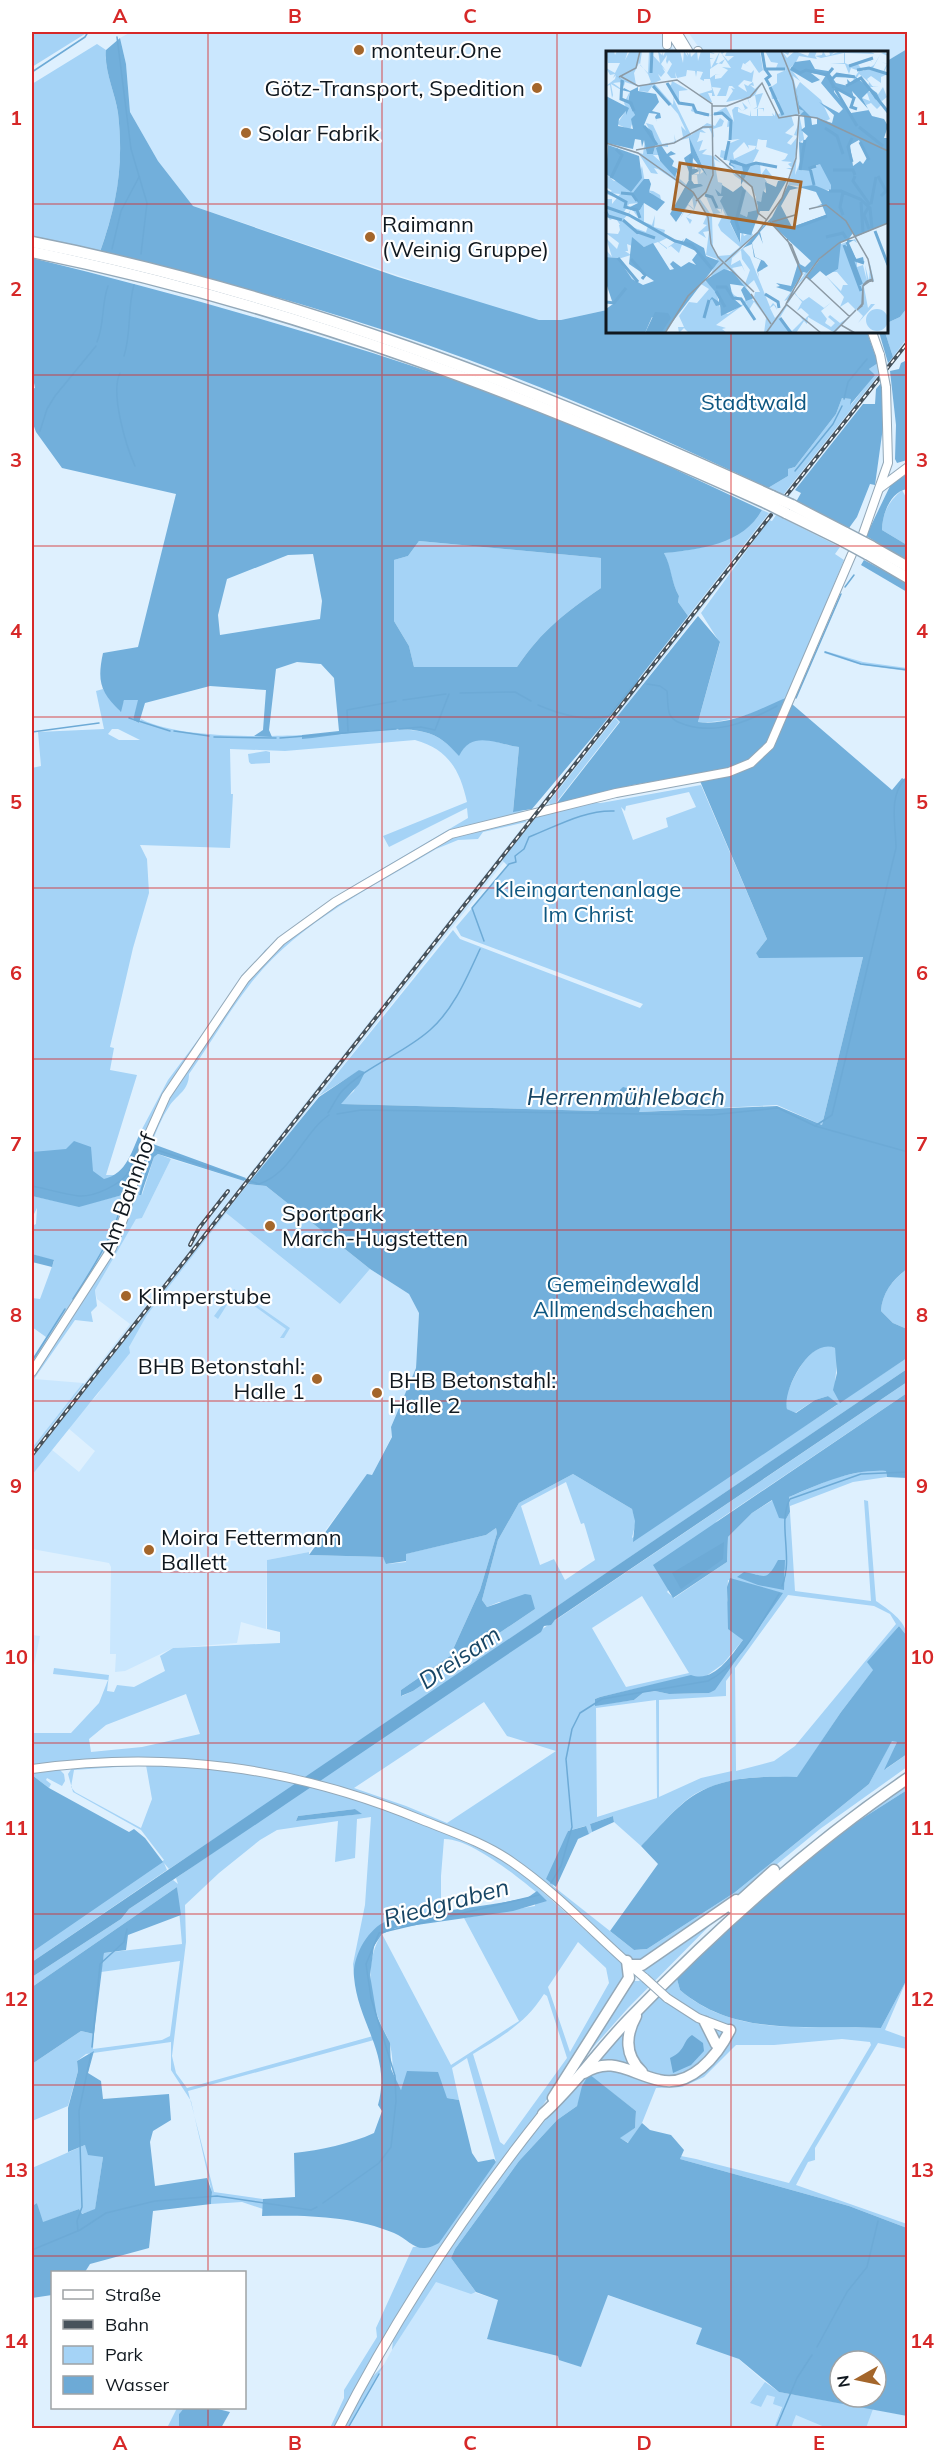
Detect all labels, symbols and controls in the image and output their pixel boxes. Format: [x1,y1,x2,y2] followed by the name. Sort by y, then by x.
[113,3,128,28] text: A
[288,3,302,28] text: B
[463,3,477,28] text: C
[636,3,652,28] text: D
[813,3,825,28] text: E
[371,36,502,64] place label: monteur.One
[352,43,366,57] marker: monteur.One
[606,51,888,333] inset map
[265,74,525,102] place label: Götz-Transport, Spedition
[530,81,544,95] marker: Götz-Transport, Spedition
[10,105,22,130] text: 1
[916,105,928,130] text: 1
[258,119,380,147] place label: Solar Fabrik
[239,126,253,140] marker: Solar Fabrik
[382,210,549,263] place label: Raimann (Weinig Gruppe)
[363,230,377,244] marker: Raimann (Weinig Gruppe)
[10,276,22,301] text: 2
[916,276,928,301] text: 2
[701,388,807,416] park label: Stadtwald
[10,447,22,472] text: 3
[916,447,928,472] text: 3
[10,618,22,643] text: 4
[916,618,928,643] text: 4
[10,789,22,814] text: 5
[916,789,928,814] text: 5
[495,875,681,928] park label: Kleingartenanlage Im Christ
[10,960,22,985] text: 6
[916,960,928,985] text: 6
[527,1081,725,1111] water label: Herrenmühlebach
[92,1129,162,1259] street label: Am Bahnhof
[10,1131,22,1156] text: 7
[916,1131,928,1156] text: 7
[282,1199,468,1252] place label: Sportpark March-Hugstetten
[263,1219,277,1233] marker: Sportpark March-Hugstetten
[533,1270,713,1323] park label: Gemeindewald Allmendschachen
[138,1282,271,1310] place label: Klimperstube
[119,1289,133,1303] marker: Klimperstube
[10,1302,22,1327] text: 8
[916,1302,928,1327] text: 8
[138,1352,305,1405] place label: BHB Betonstahl: Halle 1
[389,1366,556,1419] place label: BHB Betonstahl: Halle 2
[310,1372,324,1386] marker: BHB Betonstahl: Halle 1
[370,1386,384,1400] marker: BHB Betonstahl: Halle 2
[10,1473,22,1498] text: 9
[916,1473,928,1498] text: 9
[161,1523,342,1576] place label: Moira Fettermann Ballett
[142,1543,156,1557] marker: Moira Fettermann Ballett
[412,1619,506,1695] water label: Dreisam
[4,1644,28,1669] text: 10
[910,1644,934,1669] text: 10
[4,1815,28,1840] text: 11
[910,1815,934,1840] text: 11
[380,1871,512,1933] water label: Riedgraben
[4,1986,28,2011] text: 12
[910,1986,934,2011] text: 12
[4,2157,28,2182] text: 13
[910,2157,934,2182] text: 13
[51,2271,246,2409] legend
[105,2283,161,2306] text: Straße
[105,2313,149,2336] text: Bahn
[4,2328,28,2353] text: 14
[910,2328,934,2353] text: 14
[105,2343,144,2366] text: Park
[828,2349,888,2409] north arrow
[105,2373,169,2396] text: Wasser
[832,2374,854,2389] text: N
[113,2430,128,2455] text: A
[288,2430,302,2455] text: B
[463,2430,477,2455] text: C
[636,2430,652,2455] text: D
[813,2430,825,2455] text: E

